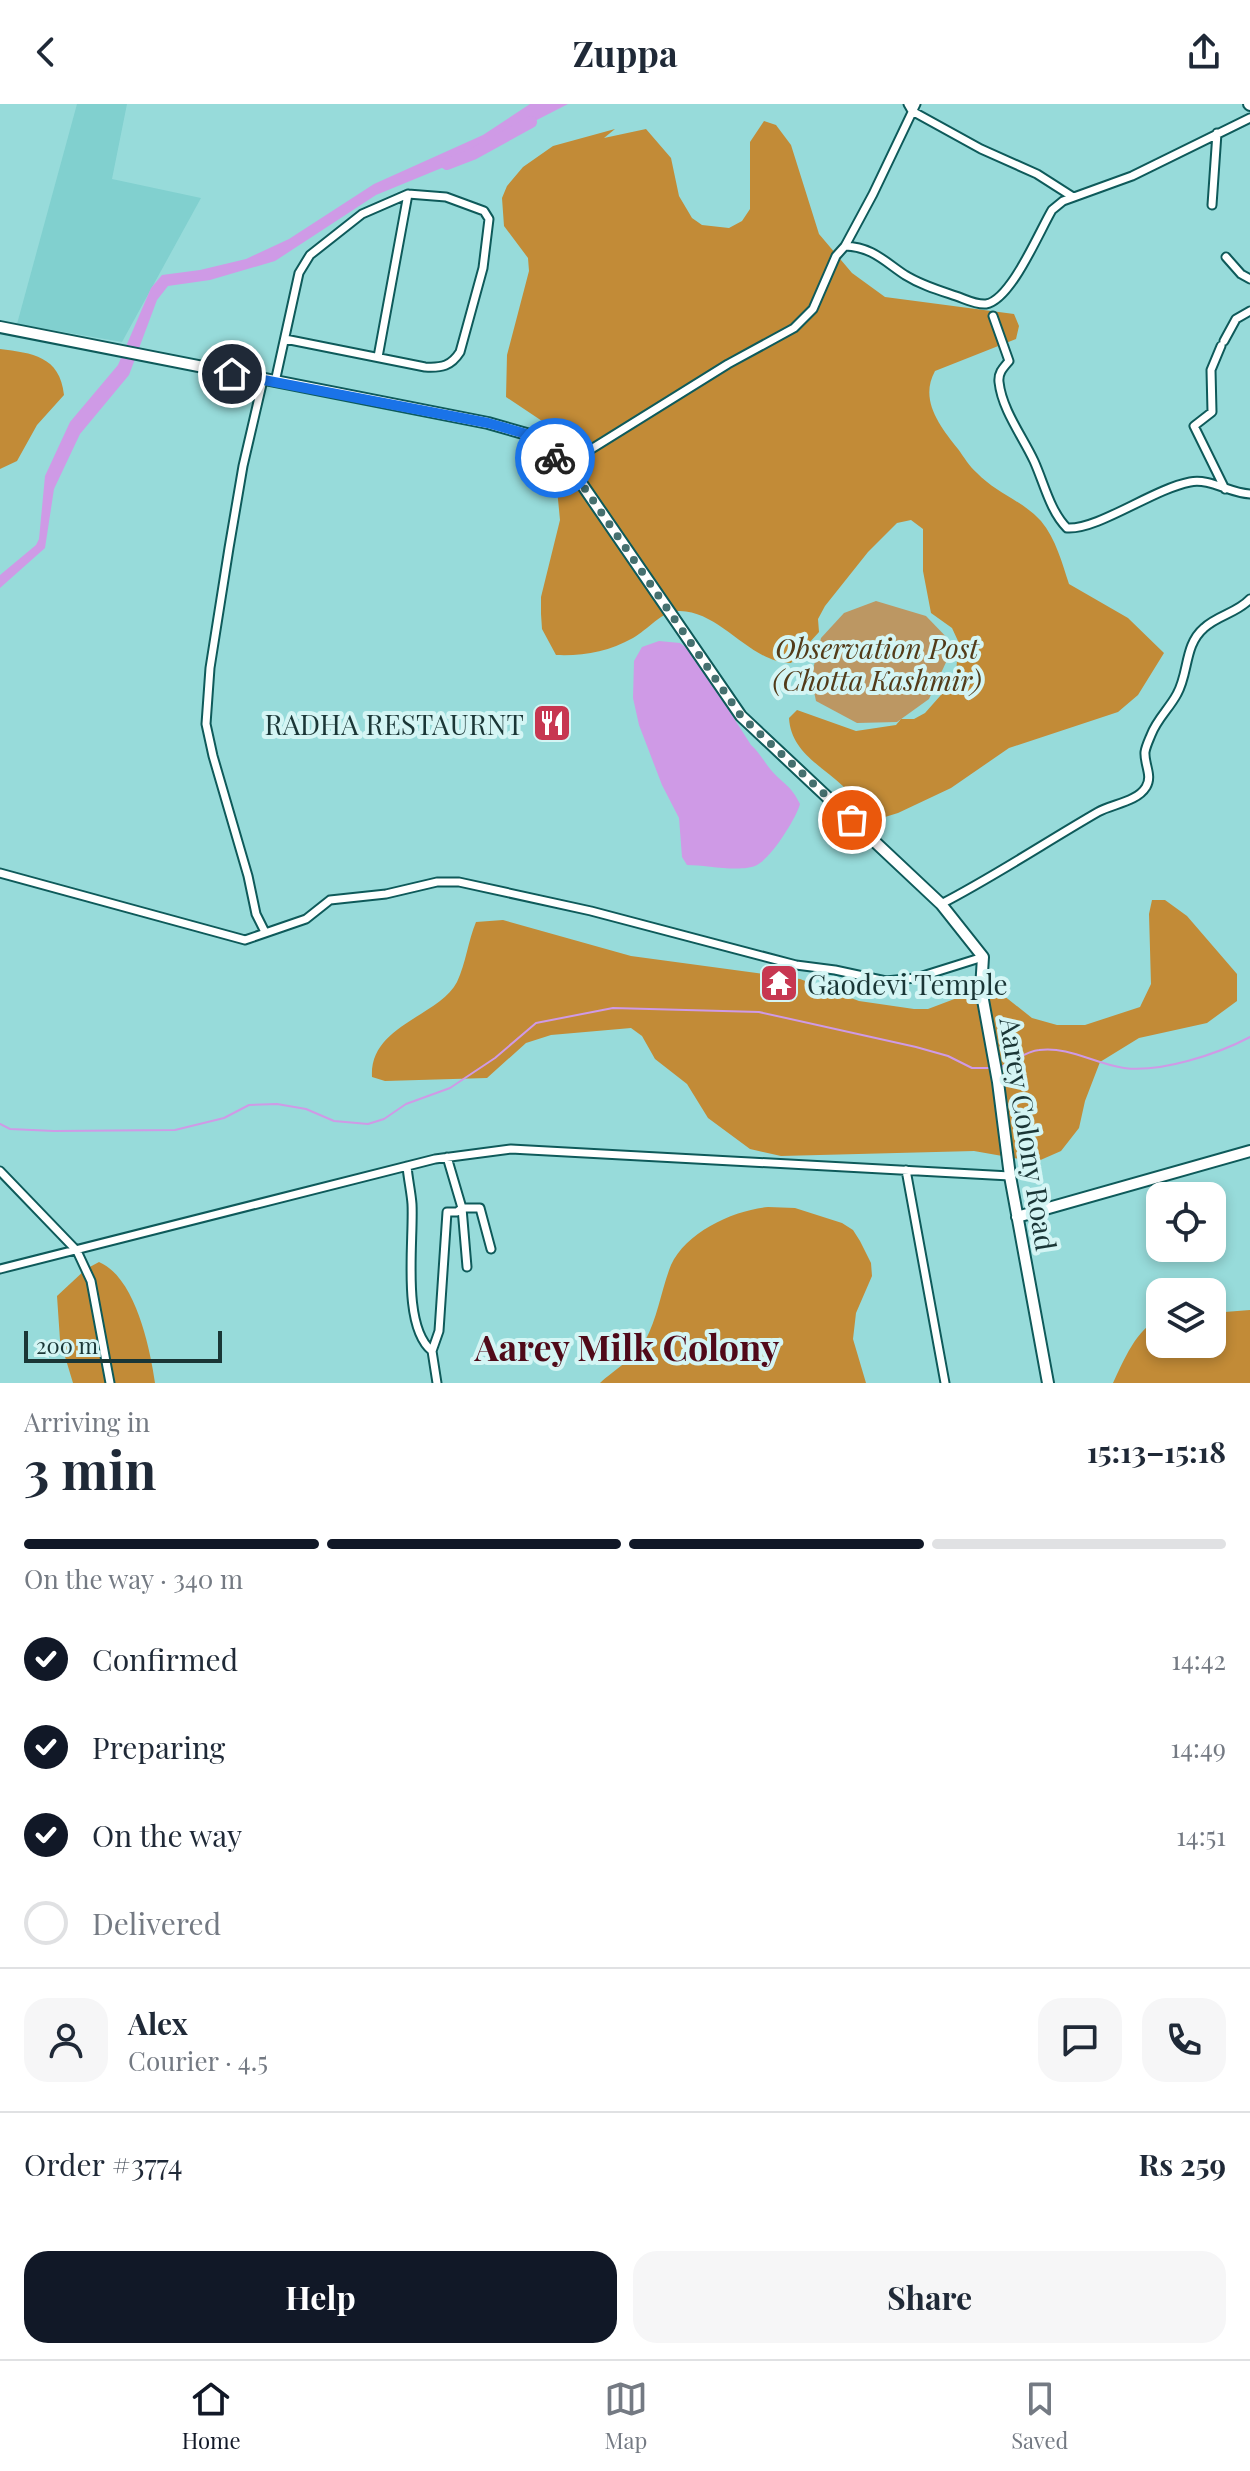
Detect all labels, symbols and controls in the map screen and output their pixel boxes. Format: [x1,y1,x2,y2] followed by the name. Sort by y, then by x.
[572,28,678,76] text: Zuppa
[24,30,68,74] icon: back
[1182,30,1226,74] icon: share
[198,340,266,408] pin
[210,352,254,396] icon: home
[515,418,595,498] courier
[533,436,577,480] icon: bike
[772,629,982,698] park label: Observation Post (Chotta Kashmir)
[531,702,573,744] restaurant icon: RADHA RESTAURNT
[265,705,524,742] place label: RADHA RESTAURNT
[818,786,886,854] pin
[830,798,874,842] icon: bag
[758,962,800,1004] temple icon: Gaodevi Temple
[807,965,1008,1002] place label: Gaodevi Temple
[992,1014,1066,1253] street label: Aarey Colony Road
[1146,1182,1226,1358] map controls
[1146,1182,1226,1262] button: locate
[1146,1278,1226,1358] button: layers
[473,1322,780,1370] district label: Aarey Milk Colony
[24,1327,222,1363] scale bar
[36,1330,98,1360] text: 200 m
[24,1404,150,1439] text: Arriving in
[1087,1431,1226,1471] text: 15:13–15:18
[24,1434,157,1503] text: 3 min
[24,1561,243,1596] text: On the way · 340 m
[24,1637,68,1681] icon: check
[92,1639,238,1679] text: Confirmed
[1171,1642,1226,1677] text: 14:42
[24,1725,68,1769] icon: check
[92,1727,225,1767] text: Preparing
[1171,1730,1226,1765] text: 14:49
[24,1813,68,1857] icon: check
[92,1815,242,1855] text: On the way
[1176,1818,1226,1853] text: 14:51
[92,1903,221,1943] text: Delivered
[24,1998,108,2082] button: person
[1038,1998,1122,2082] button: chat
[1142,1998,1226,2082] button: phone
[128,2003,188,2043] text: Alex
[128,2043,268,2078] text: Courier · 4.5
[24,2144,183,2184] text: Order #3774
[1139,2144,1226,2184] text: Rs 259
[24,2251,617,2343] button: Help
[633,2251,1226,2343] button: Share
[182,2377,241,2455] tab: Home
[604,2377,648,2455] tab: Map
[1011,2377,1068,2455] tab: Saved

